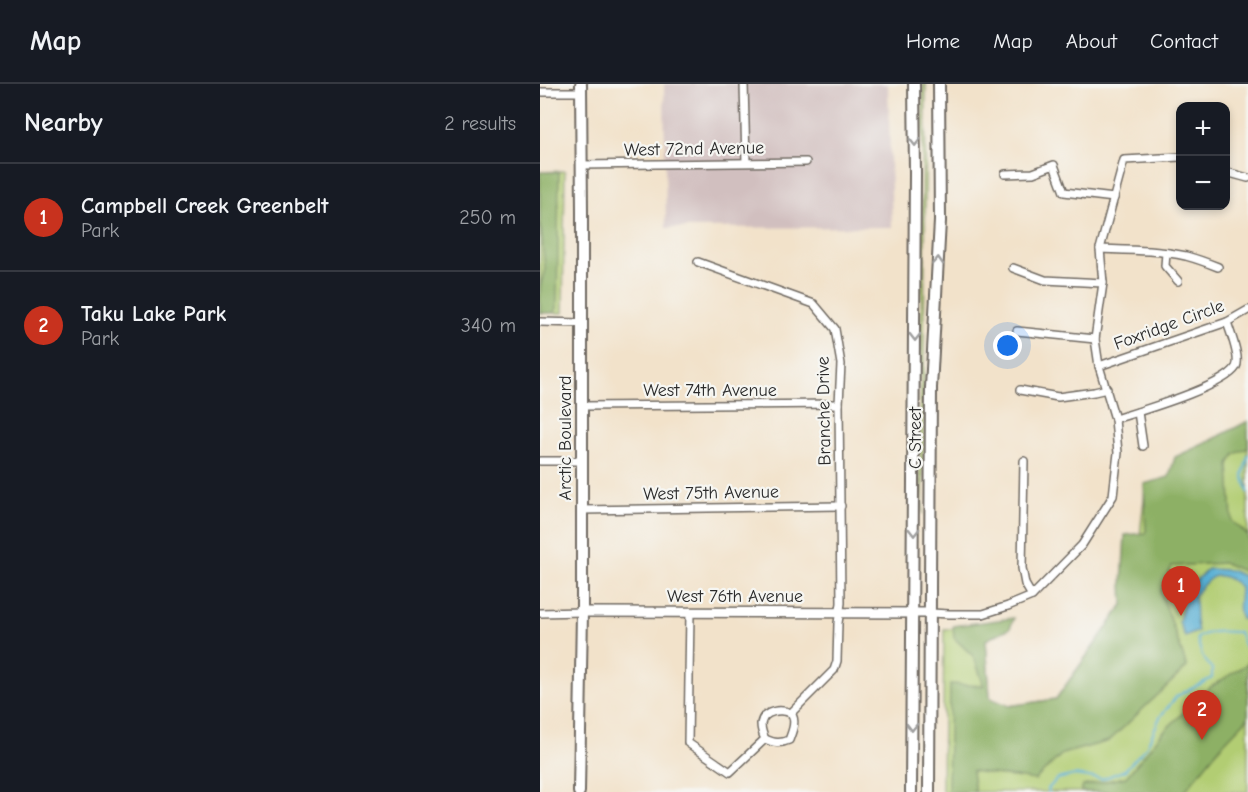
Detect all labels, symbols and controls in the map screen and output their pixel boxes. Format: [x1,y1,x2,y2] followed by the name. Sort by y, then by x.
[30,25,81,57] text: Map
[906,29,960,53] text: Home
[993,29,1033,53] text: Map
[1066,29,1117,53] text: About
[1150,29,1218,53] text: Contact
[1176,102,1230,210] map controls
[1176,102,1230,156] button: +
[24,108,103,138] text: Nearby
[444,112,516,135] text: 2 results
[624,137,764,161] street label: West 72nd Avenue
[909,138,921,147] one-way arrow
[1176,156,1230,210] button: −
[81,193,329,219] text: Campbell Creek Greenbelt
[40,206,47,229] text: 1
[459,206,516,229] text: 250 m
[81,219,119,242] text: Park
[931,257,944,266] one-way arrow
[1111,295,1227,355] street label: Foxridge Circle
[81,301,226,327] text: Taku Lake Park
[39,314,48,337] text: 2
[461,314,516,337] text: 340 m
[81,327,119,350] text: Park
[993,331,1022,360] your location
[909,333,921,342] one-way arrow
[813,356,835,466] street label: Branche Drive
[555,375,576,501] street label: Arctic Boulevard
[643,380,777,401] street label: West 74th Avenue
[905,406,926,469] street label: C Street
[643,481,779,505] street label: West 75th Avenue
[908,528,920,537] one-way arrow
[1162,566,1200,616] pin: 1
[667,586,803,607] street label: West 76th Avenue
[1182,690,1222,740] pin: 2
[906,723,918,732] one-way arrow

